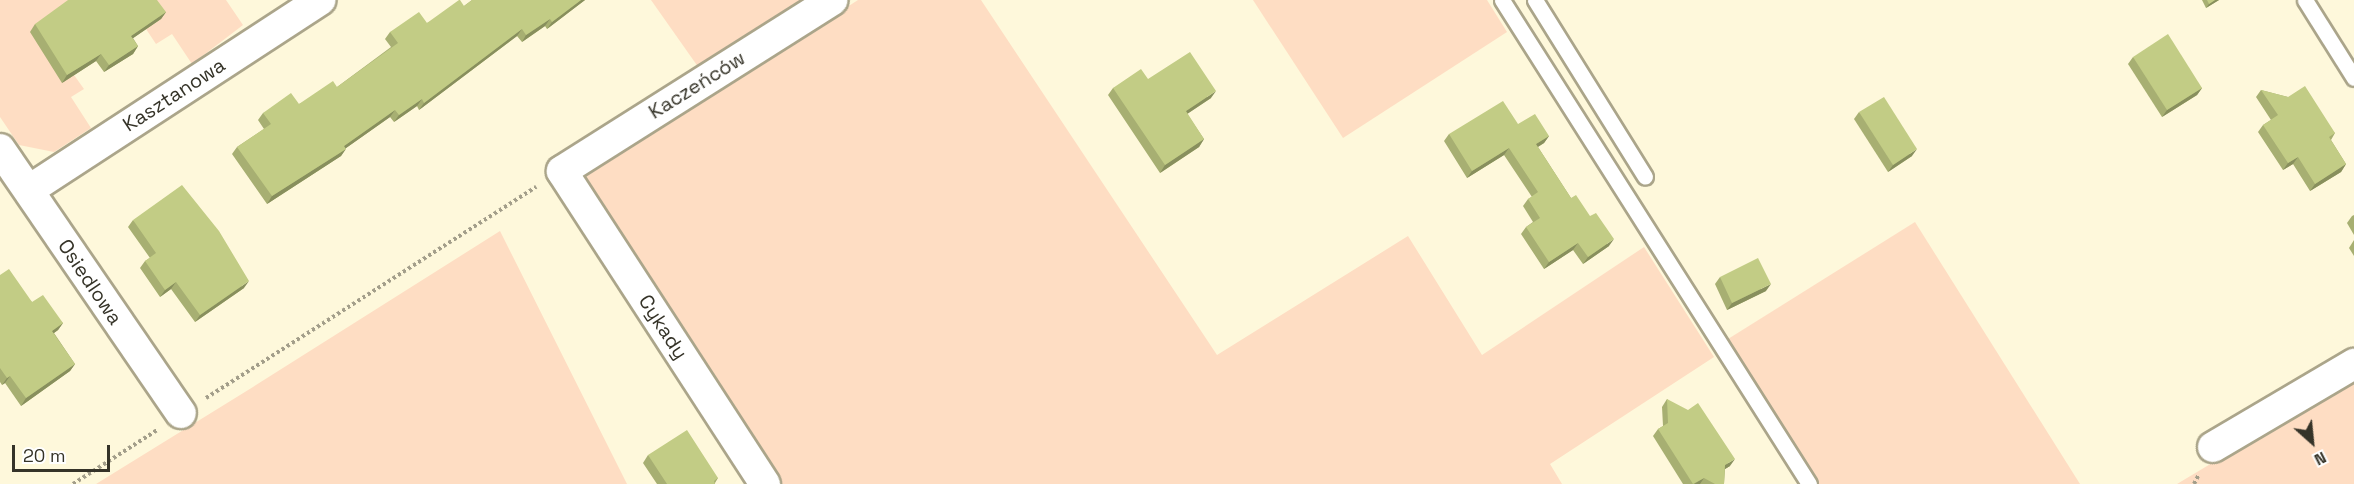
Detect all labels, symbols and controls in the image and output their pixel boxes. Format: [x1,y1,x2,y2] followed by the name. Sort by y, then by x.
[644,46,750,124] street label: Kaczeńców
[118,53,230,137] street label: Kasztanowa
[53,235,127,329] street label: Osiedlowa
[633,290,693,364] street label: Cykady
[2282,412,2342,472] north arrow
[15,433,112,471] scale bar
[23,444,66,467] text: 20 m
[2311,447,2330,470] text: N

